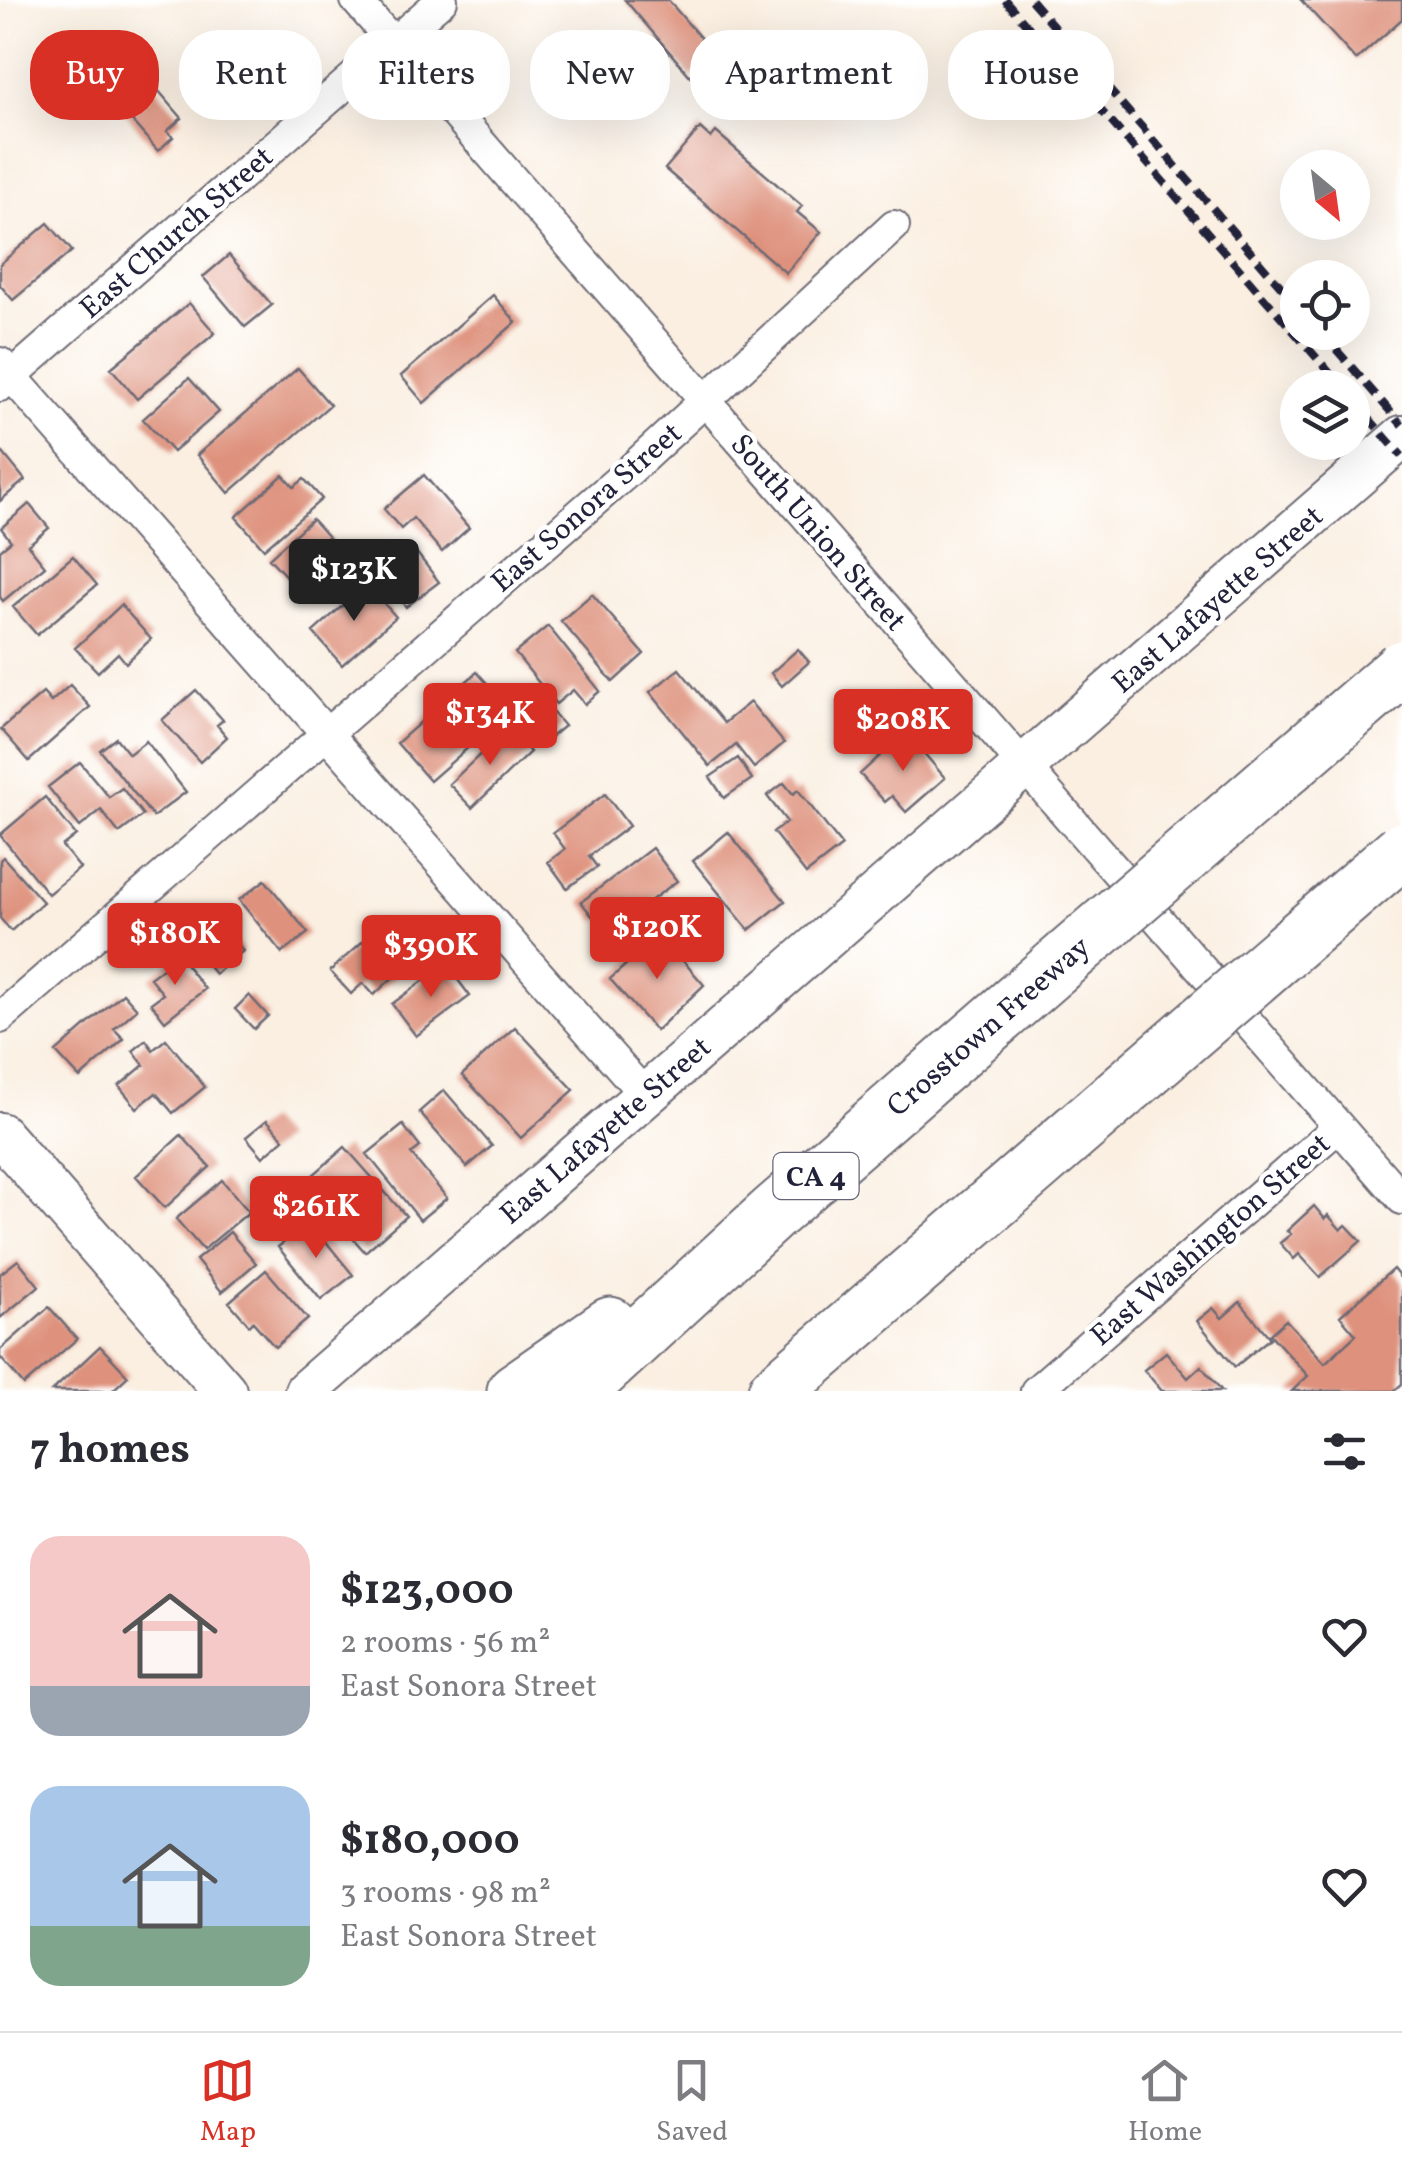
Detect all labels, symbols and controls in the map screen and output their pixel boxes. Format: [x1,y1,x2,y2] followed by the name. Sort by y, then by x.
[30,30,159,120] chip: Buy
[179,30,322,120] chip: Rent
[342,30,510,120] chip: Filters
[530,30,670,120] chip: New
[690,30,928,120] chip: Apartment
[948,30,1114,120] chip: House
[71,137,283,330] street label: East Church Street
[1280,150,1370,240] north arrow
[1280,150,1370,460] map controls
[1280,260,1370,350] button: locate
[1280,370,1370,460] button: layers
[483,414,692,603] street label: East Sonora Street
[720,425,915,641] street label: South Union Street
[1103,497,1333,704] street label: East Lafayette Street
[284,539,424,624] pin: $123K
[311,549,397,593] text: $123K
[420,683,560,768] pin: $134K
[833,689,973,774] pin: $208K
[445,693,535,737] text: $134K
[856,699,950,743] text: $208K
[587,897,727,982] pin: $120K
[105,903,245,988] pin: $180K
[612,907,702,951] text: $120K
[129,913,221,957] text: $180K
[361,915,501,1000] pin: $390K
[384,925,478,969] text: $390K
[879,927,1100,1128] street label: Crosstown Freeway
[491,1028,721,1235] street label: East Lafayette Street
[1082,1124,1341,1357] street label: East Washington Street
[774,1153,858,1199] road number: CA 4
[246,1176,386,1261] pin: $261K
[272,1186,360,1230] text: $261K
[30,1422,190,1481] text: 7 homes
[1317,1424,1372,1479] icon: filters
[340,1563,514,1622] text: $123,000
[110,1576,230,1696] icon: home
[1317,1609,1372,1664] icon: heart
[340,1622,550,1666] text: 2 rooms · 56 m²
[340,1666,597,1710] text: East Sonora Street
[340,1813,520,1872] text: $180,000
[110,1826,230,1946] icon: home
[1317,1859,1372,1914] icon: heart
[340,1872,551,1916] text: 3 rooms · 98 m²
[340,1916,597,1960] text: East Sonora Street
[200,2053,256,2152] tab: Map
[656,2053,728,2152] tab: Saved
[1128,2053,1202,2152] tab: Home

